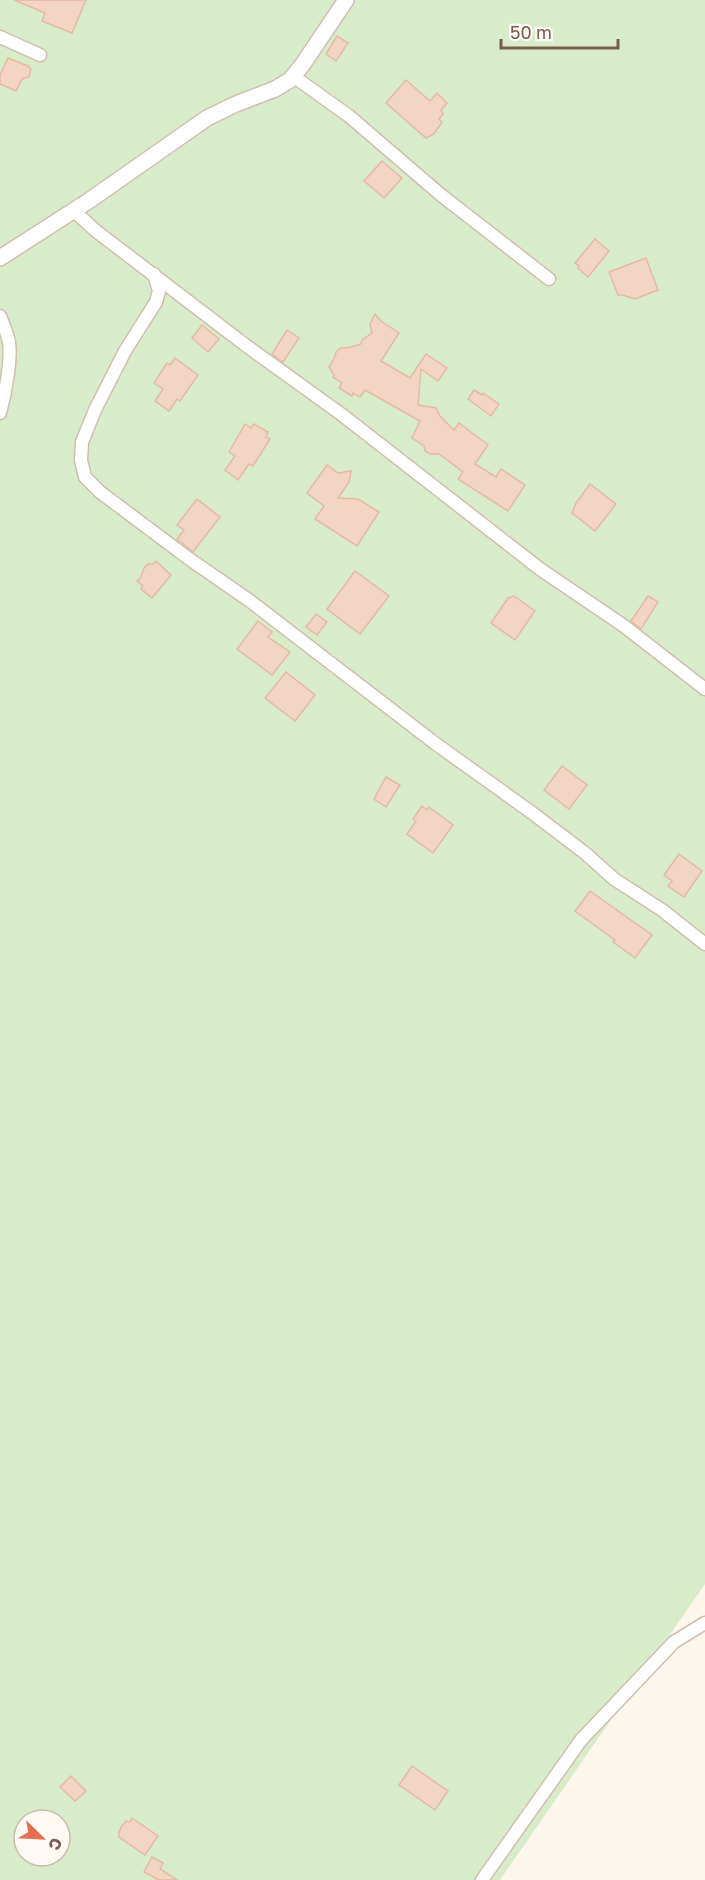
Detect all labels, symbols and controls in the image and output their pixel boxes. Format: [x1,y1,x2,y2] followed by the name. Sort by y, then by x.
[501,12,618,50] scale bar
[510,21,552,43] text: 50 m
[12,1808,72,1868] north arrow
[44,1835,67,1853] text: С

